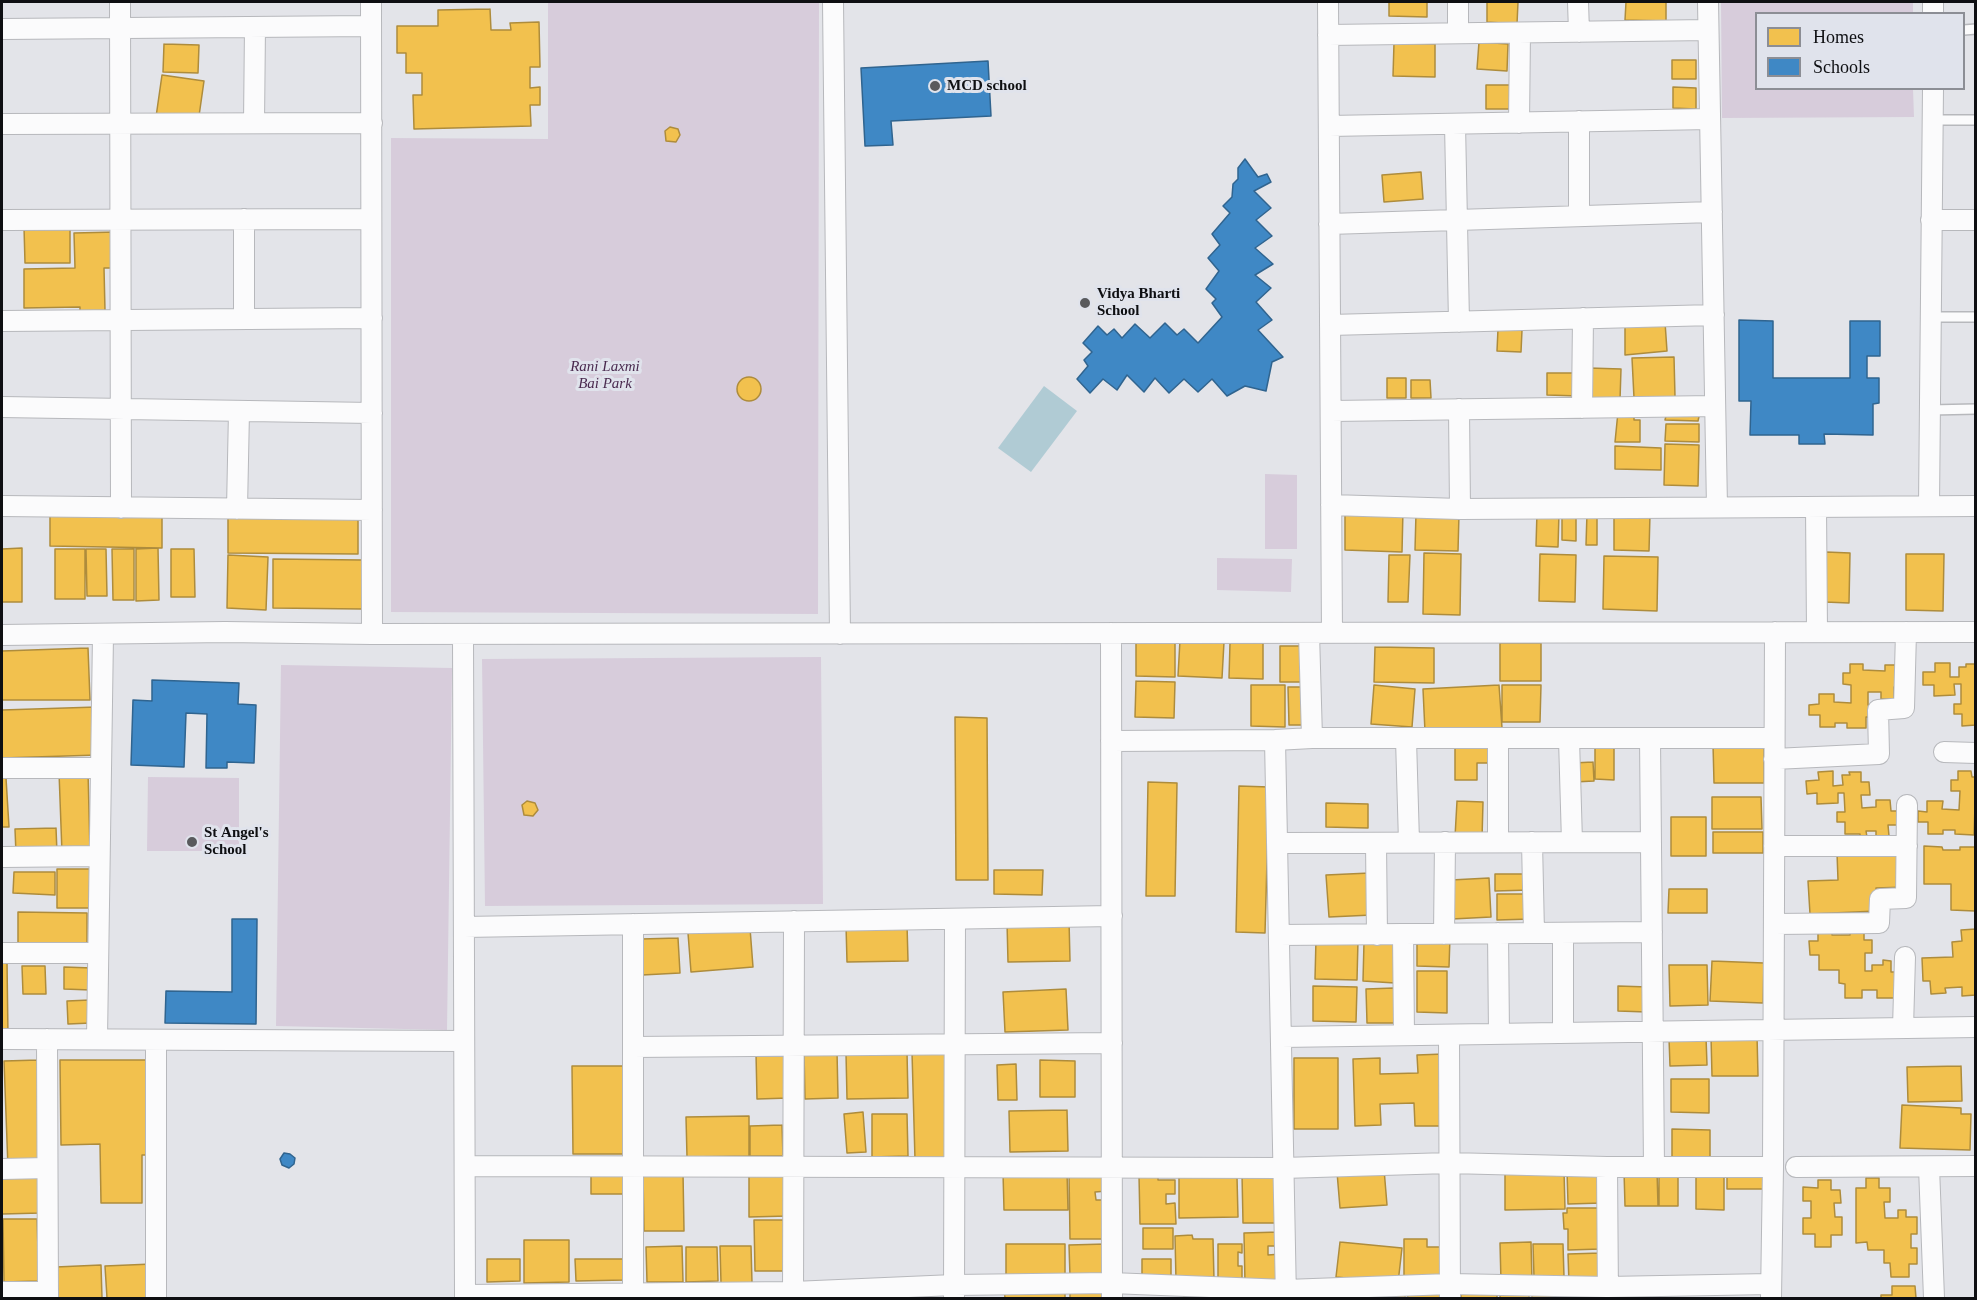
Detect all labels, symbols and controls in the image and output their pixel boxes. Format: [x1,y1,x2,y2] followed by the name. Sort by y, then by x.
[1755,12,1965,90] legend
[1813,27,1864,47] text: Homes
[1813,57,1870,77] text: Schools
[947,77,1027,95] place label: MCD school
[928,79,942,93] marker: MCD school
[1097,285,1180,320] place label: Vidya Bharti School
[1078,296,1092,310] marker: Vidya Bharti School
[570,358,640,393] park label: Rani Laxmi Bai Park
[204,824,269,859] place label: St Angel's School
[185,835,199,849] marker: St Angel's School

